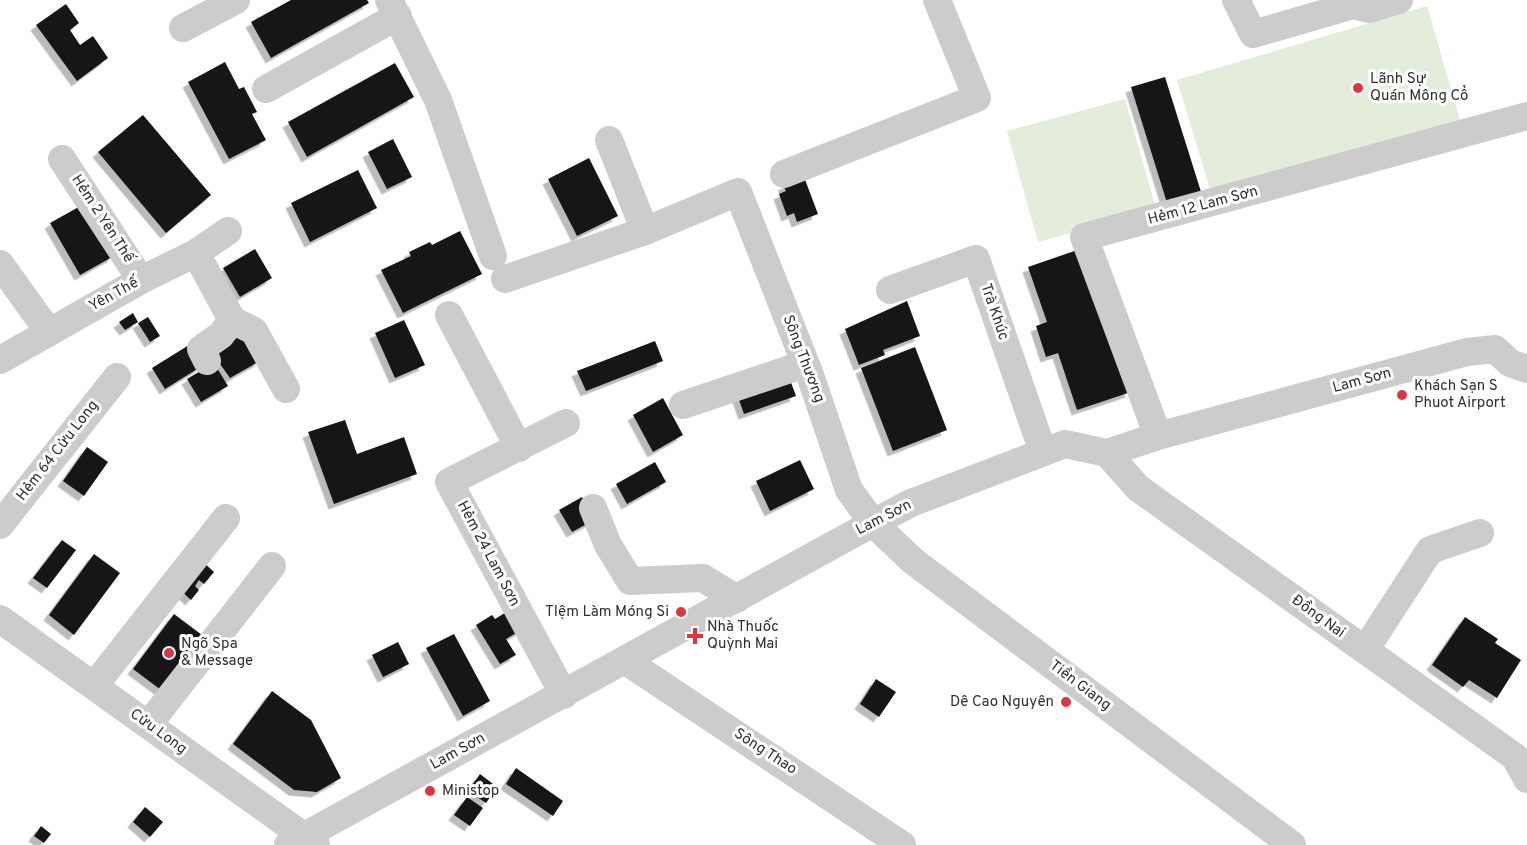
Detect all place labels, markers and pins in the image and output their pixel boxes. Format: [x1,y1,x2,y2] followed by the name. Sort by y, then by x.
[1370,70,1468,106] place label: Lãnh Sự Quán Mông Cổ
[1351,81,1365,95] marker: Lãnh Sự Quán Mông Cổ
[1414,377,1506,413] place label: Khách Sạn S Phuot Airport
[1395,388,1409,402] marker: Khách Sạn S Phuot Airport
[545,603,669,622] place label: TIệm Làm Móng Si
[674,605,688,619] marker: TIệm Làm Móng Si
[707,617,779,654] place label: Nhà Thuốc Quỳnh Mai
[688,629,702,643] marker: Nhà Thuốc Quỳnh Mai
[181,635,253,671] place label: Ngõ Spa & Message
[162,646,176,660] marker: Ngõ Spa & Message
[950,693,1054,712] place label: Dê Cao Nguyên
[1059,695,1073,709] marker: Dê Cao Nguyên
[442,782,499,801] place label: Ministop
[423,784,437,798] marker: Ministop

